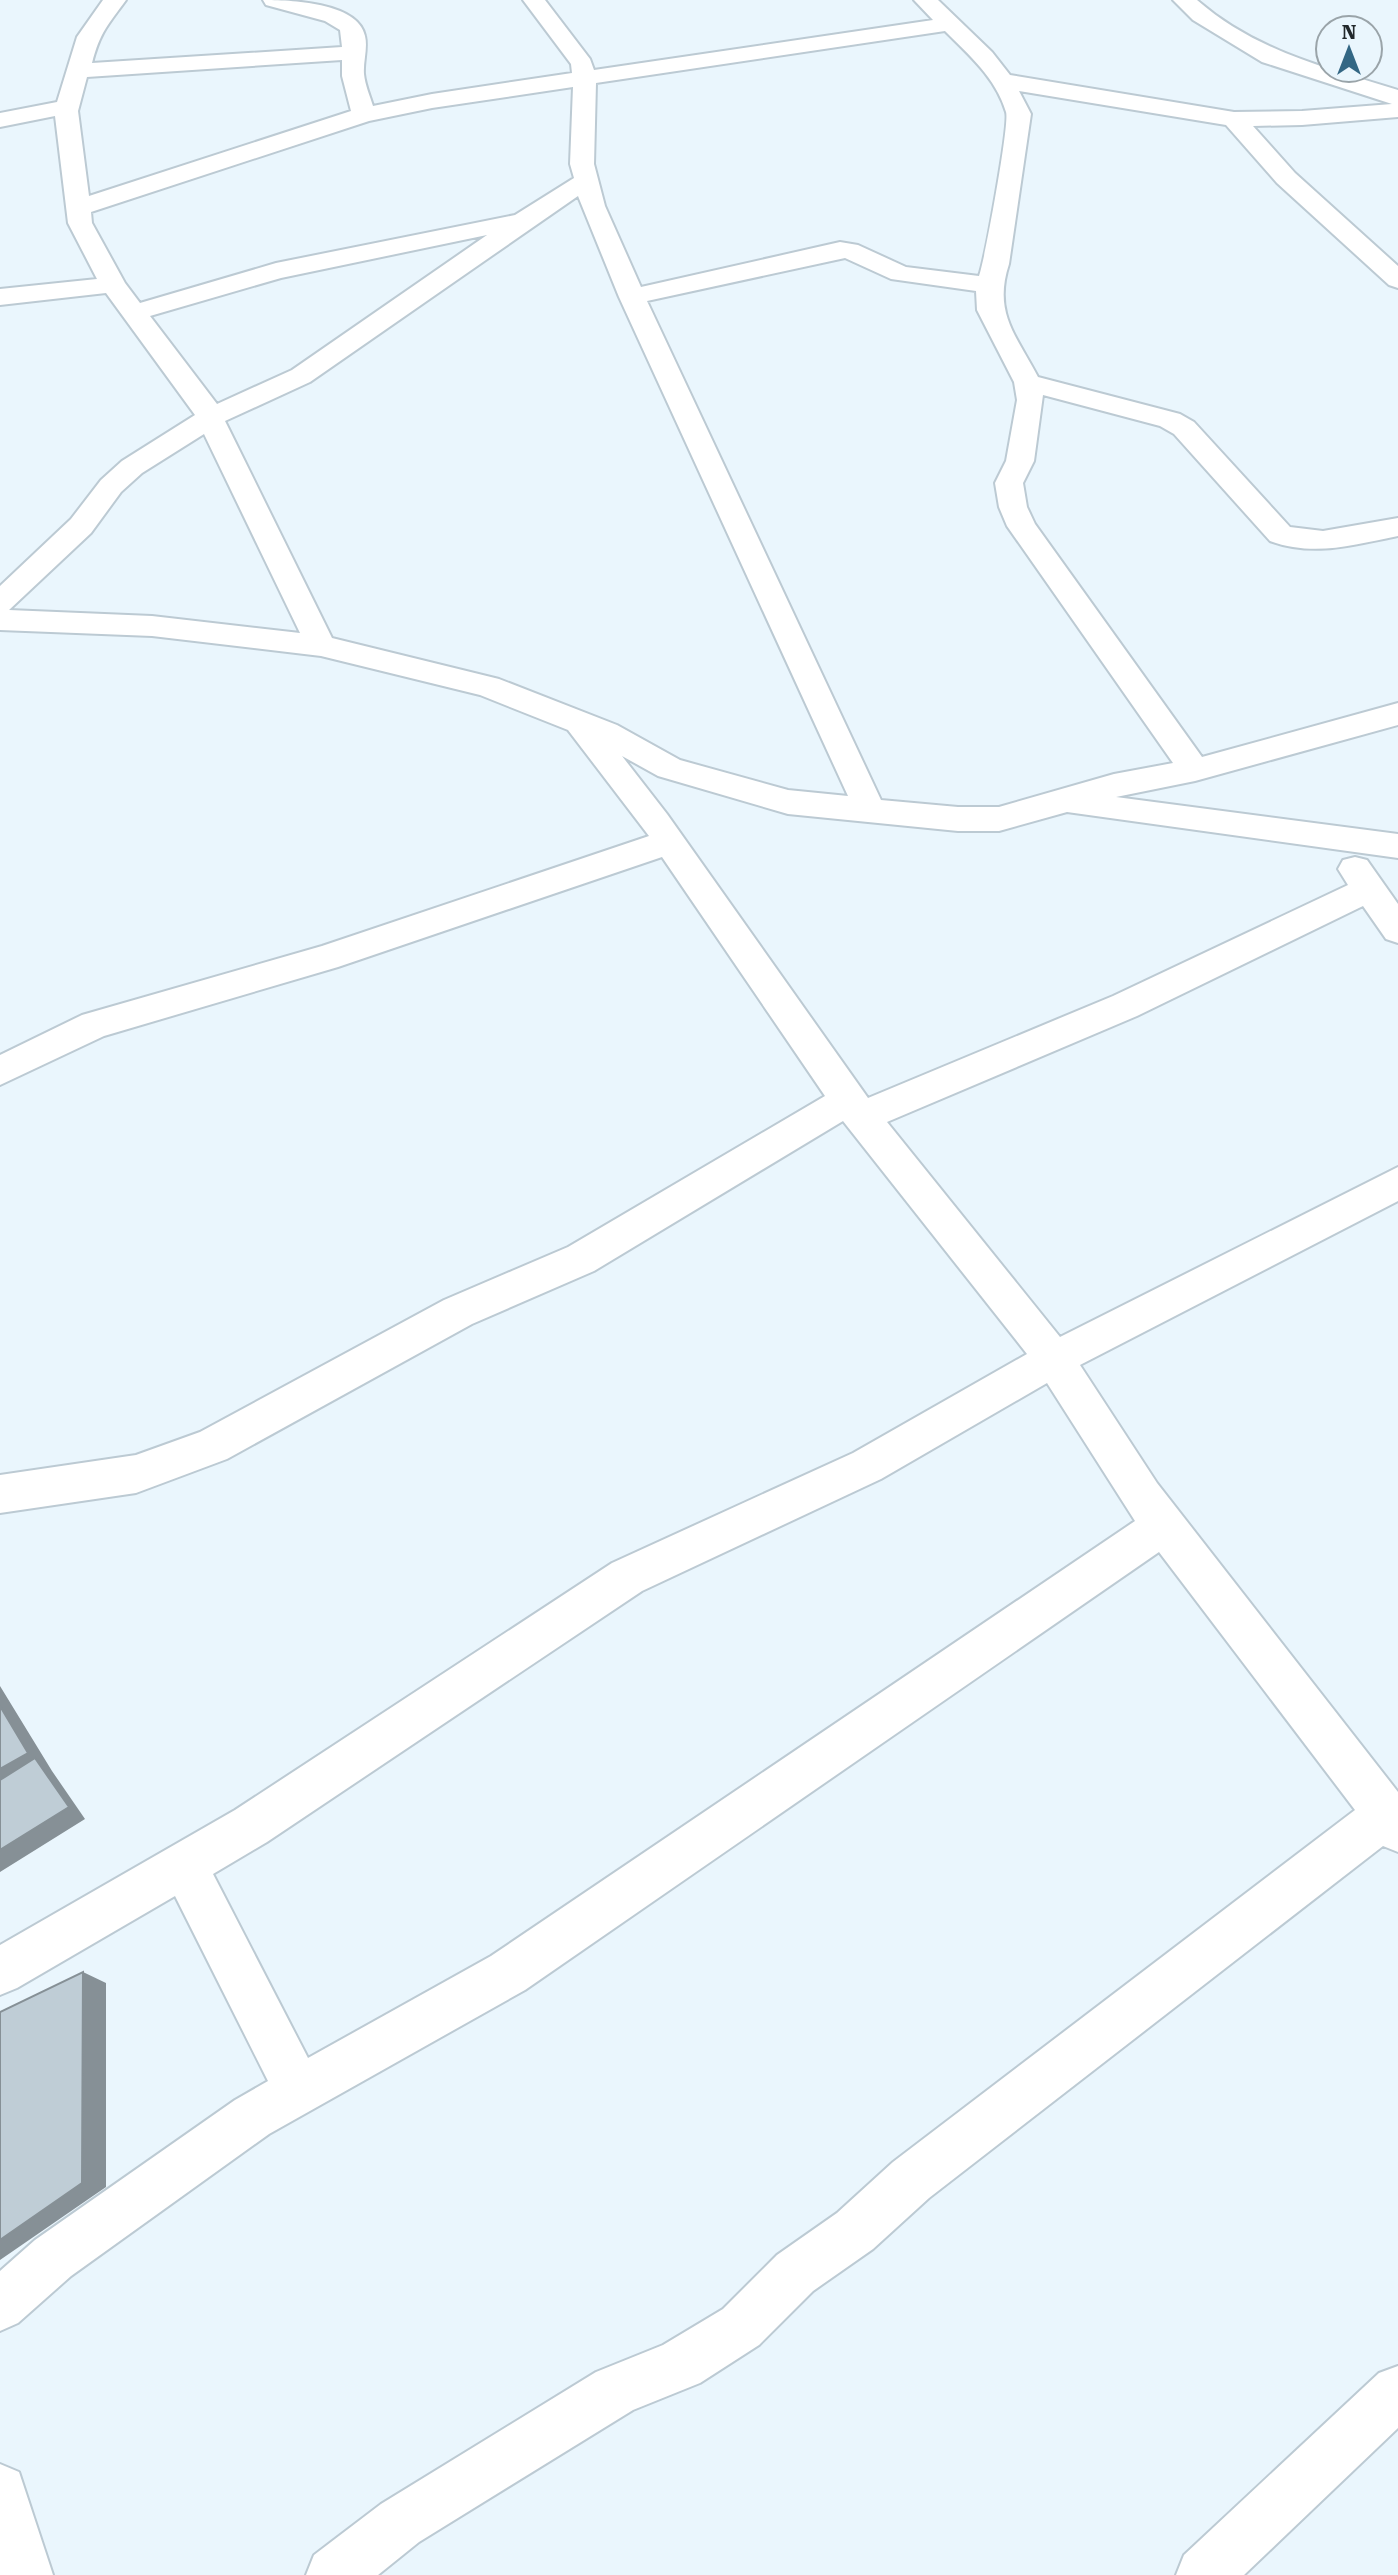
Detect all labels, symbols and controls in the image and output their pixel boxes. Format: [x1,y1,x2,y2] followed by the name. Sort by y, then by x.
[1314,14,1384,84] north arrow
[1342,21,1357,44] text: N

